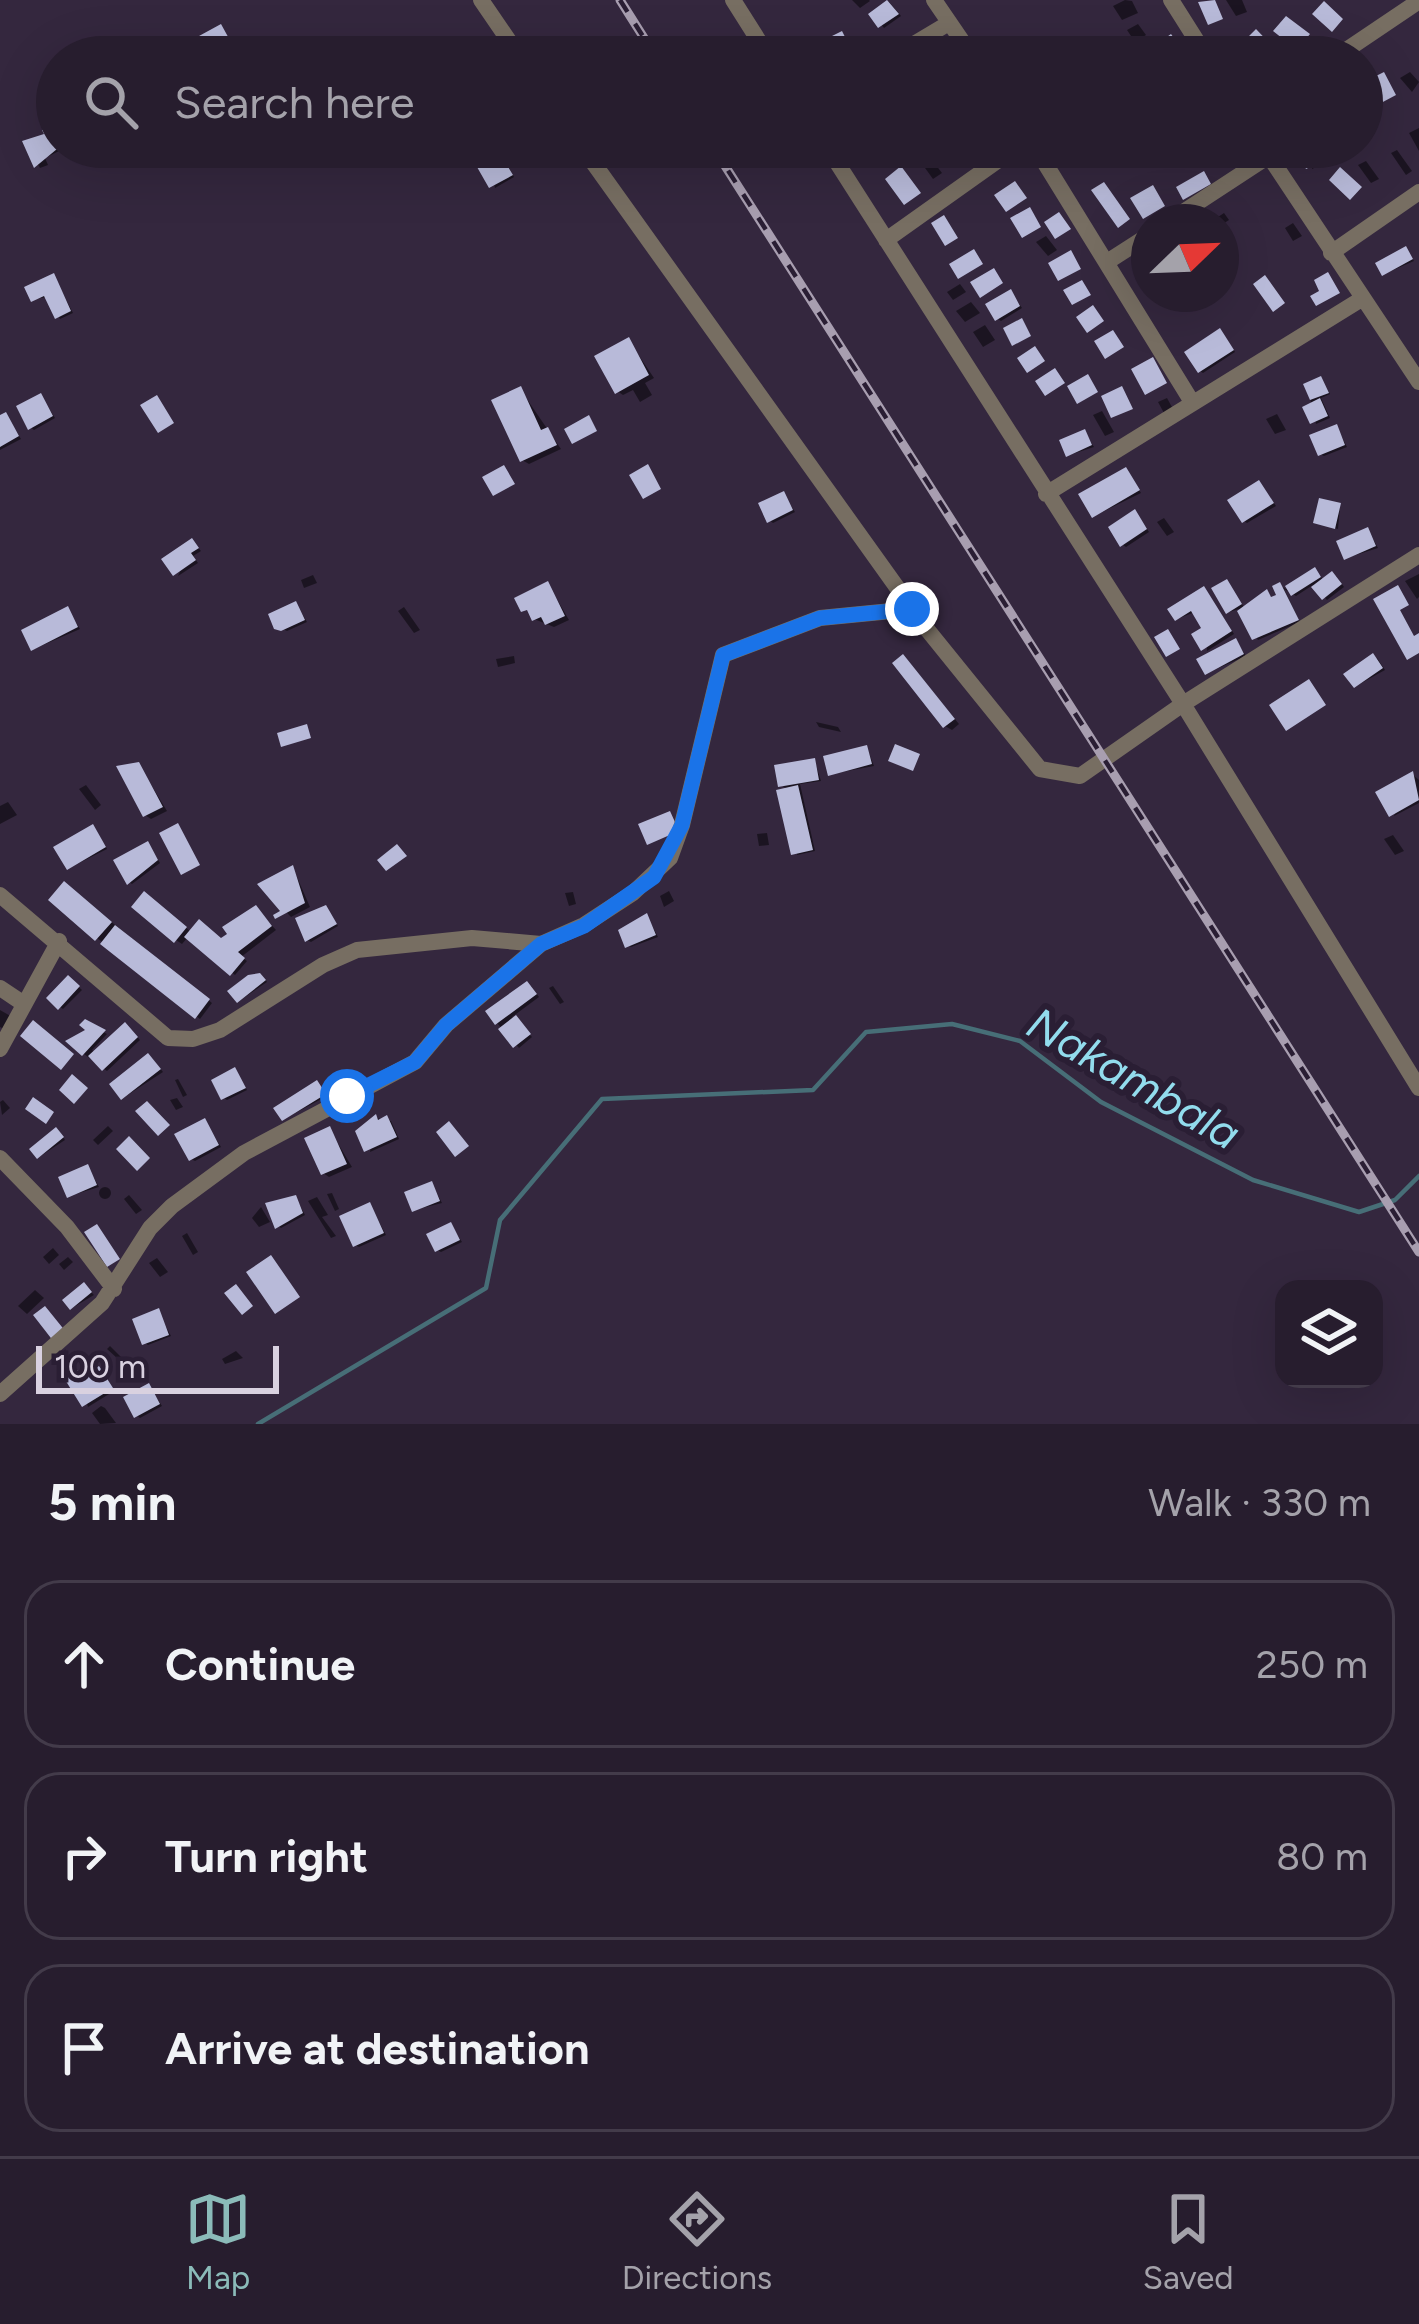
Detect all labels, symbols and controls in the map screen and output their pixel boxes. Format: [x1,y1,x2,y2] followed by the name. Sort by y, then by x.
[36,36,1383,168] search box
[78,69,144,135] icon: search
[174,75,414,129] text: Search here
[1131,204,1239,312] north arrow
[885,582,939,636] route end
[1018,995,1250,1161] water label: Nakambala
[320,1069,374,1123] route start
[1275,1280,1383,1388] map controls
[1275,1280,1383,1388] button: layers
[36,1340,279,1393] scale bar
[54,1347,146,1386] text: 100 m
[48,1472,177,1533] text: 5 min
[1148,1479,1371,1526] text: Walk · 330 m
[51,1631,117,1697] icon: ahead
[165,1637,355,1691] text: Continue
[1256,1641,1368,1688] text: 250 m
[51,1823,117,1889] icon: right
[165,1829,368,1883] text: Turn right
[1276,1833,1368,1880] text: 80 m
[51,2015,117,2081] icon: arrive
[165,2021,589,2075] text: Arrive at destination
[185,2186,251,2297] tab: Map
[622,2186,772,2297] tab: Directions
[1143,2186,1234,2297] tab: Saved

